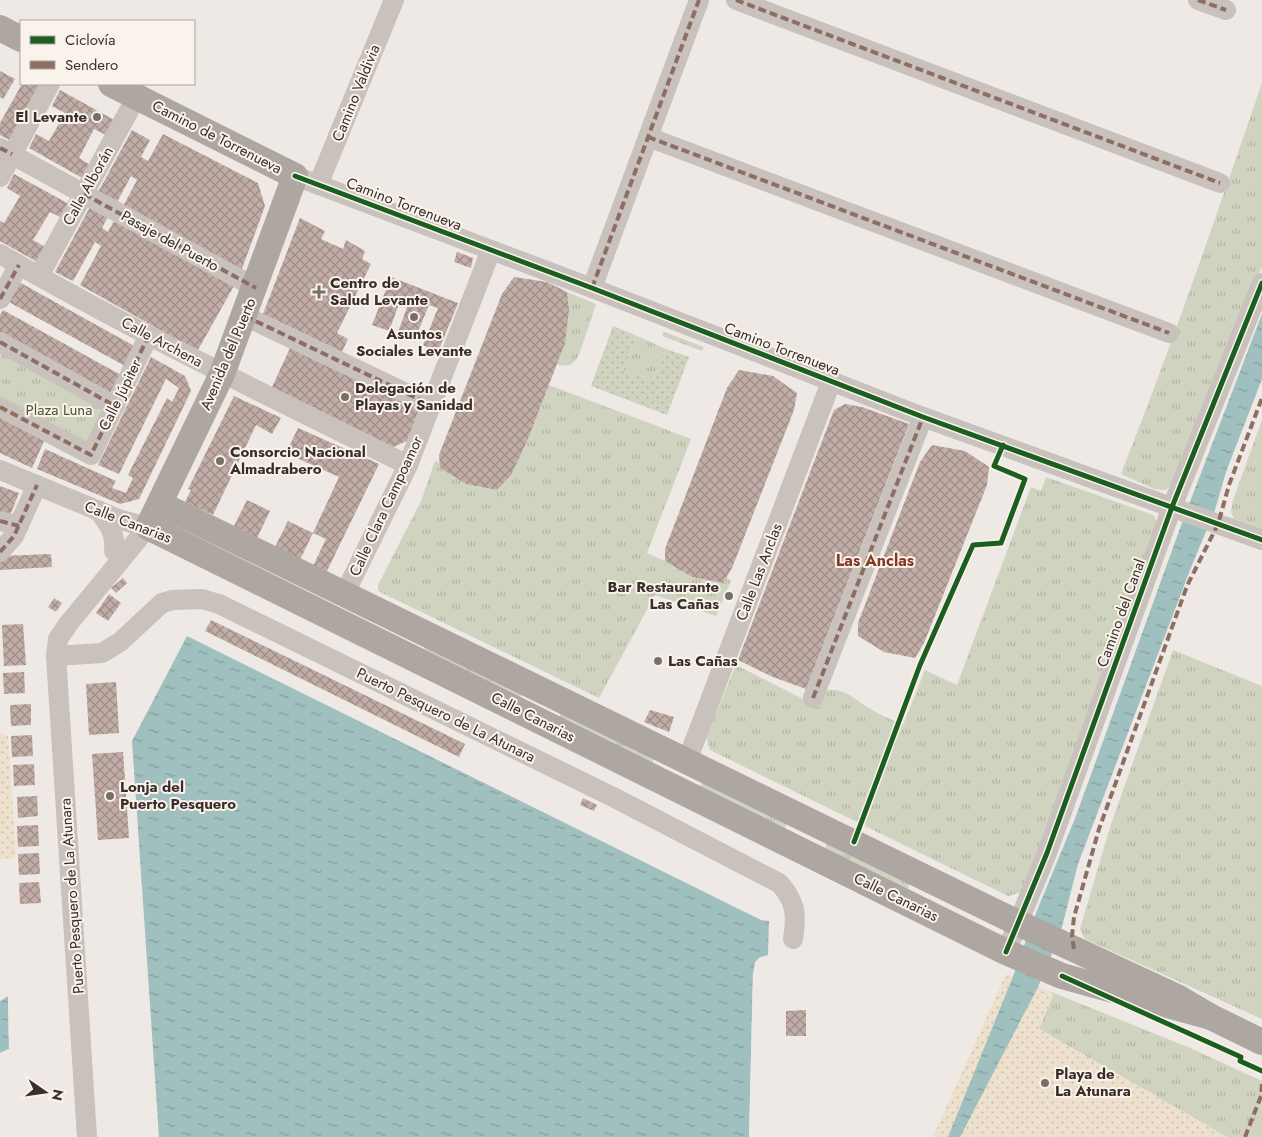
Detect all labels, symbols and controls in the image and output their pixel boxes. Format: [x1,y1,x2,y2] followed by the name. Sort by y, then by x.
[20,20,195,85] legend
[65,29,115,51] text: Ciclovía
[327,41,385,145] street label: Camino Valdivia
[65,54,118,76] text: Sendero
[148,95,286,179] street label: Camino de Torrenueva
[15,106,87,128] place label: El Levante
[91,111,103,123] marker: El Levante
[57,143,119,229] street label: Calle Alborán
[343,172,465,236] street label: Camino Torrenueva
[117,205,223,277] street label: Pasaje del Puerto
[330,272,429,311] place label: Centro de Salud Levante
[312,285,326,299] marker: Centro de Salud Levante
[194,294,262,414] street label: Avenida del Puerto
[117,311,207,373] street label: Calle Archena
[408,311,420,323] marker: Asuntos Sociales Levante
[721,317,843,381] street label: Camino Torrenueva
[356,323,472,362] place label: Asuntos Sociales Levante
[93,355,147,434] street label: Calle Júpiter
[355,377,473,416] place label: Delegación de Playas y Sanidad
[339,391,351,403] marker: Delegación de Playas y Sanidad
[26,399,92,421] park label: Plaza Luna
[344,431,429,580] street label: Calle Clara Campoamor
[229,441,366,480] place label: Consorcio Nacional Almadrabero
[214,455,226,467] marker: Consorcio Nacional Almadrabero
[81,495,175,549] street label: Calle Canarias
[730,520,788,624] street label: Calle Las Anclas
[836,549,914,572] district label: Las Anclas
[1091,556,1151,670] street label: Camino del Canal
[607,576,719,615] place label: Bar Restaurante Las Cañas
[723,590,735,602] marker: Bar Restaurante Las Cañas
[668,650,738,672] place label: Las Cañas
[652,655,664,667] marker: Las Cañas
[353,662,539,768] street label: Puerto Pesquero de La Atunara
[487,686,579,748] street label: Calle Canarias
[120,776,236,815] place label: Lonja del Puerto Pesquero
[104,790,116,802] marker: Lonja del Puerto Pesquero
[54,797,90,995] street label: Puerto Pesquero de La Atunara
[850,867,942,927] street label: Calle Canarias
[1055,1063,1131,1102] place label: Playa de La Atunara
[20,1067,70,1117] north arrow
[1039,1077,1051,1089] marker: Playa de La Atunara
[47,1087,69,1103] text: N

